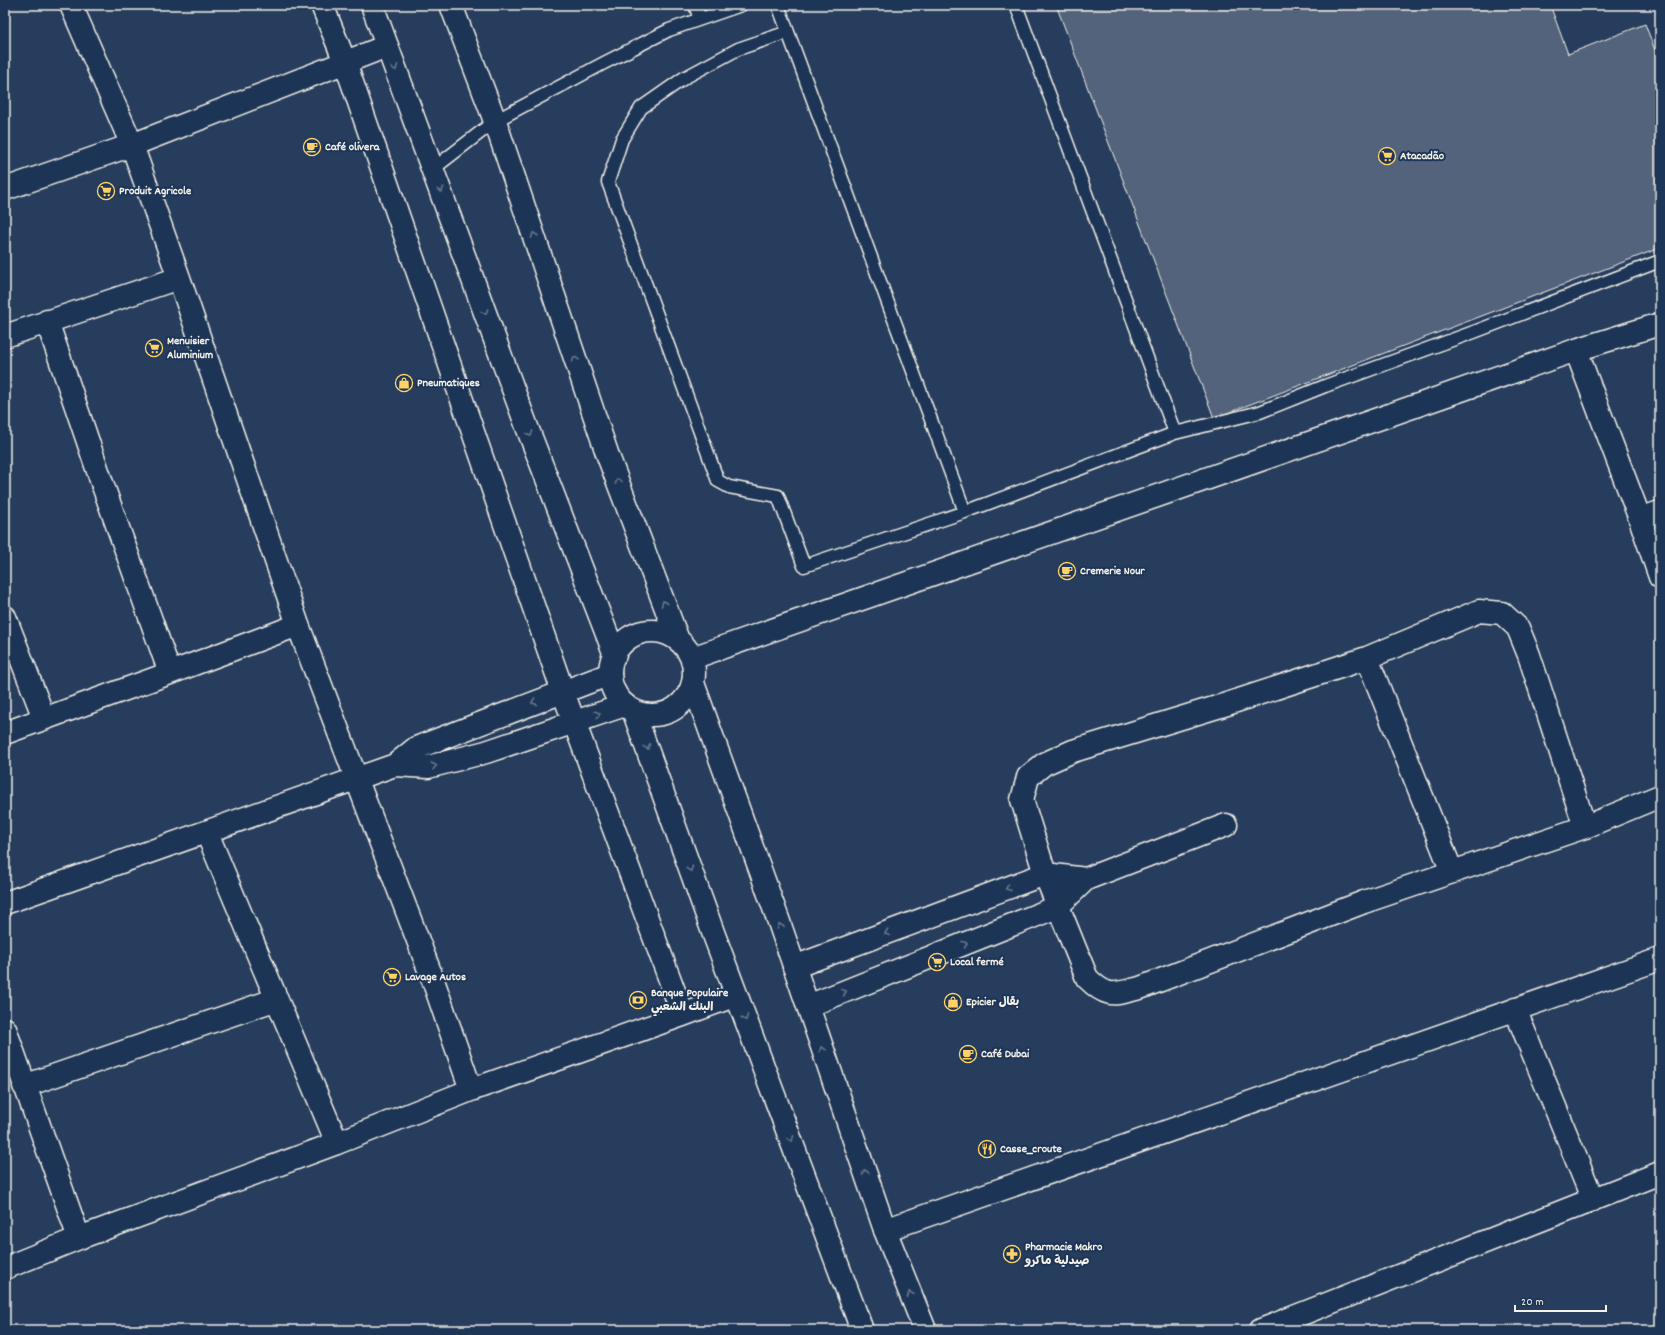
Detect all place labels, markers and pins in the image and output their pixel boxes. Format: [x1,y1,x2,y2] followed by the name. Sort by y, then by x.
[302,137,322,157] cafe icon: Café olivera
[325,139,381,156] place label: Café olivera
[1377,146,1397,166] supermarket icon: Atacadão
[1400,148,1445,165] place label: Atacadão
[96,181,116,201] supermarket icon: Produit Agricole
[119,183,192,200] place label: Produit Agricole
[167,333,213,364] place label: Menuisier Aluminium
[144,338,164,358] supermarket icon: Menuisier Aluminium
[394,373,414,393] shop icon: Pneumatiques
[417,375,480,392] place label: Pneumatiques
[1057,561,1077,581] cafe icon: Cremerie Nour
[1080,563,1145,580] place label: Cremerie Nour
[927,952,947,972] supermarket icon: Local fermé
[950,954,1004,971] place label: Local fermé
[382,967,402,987] supermarket icon: Lavage Autos
[405,969,466,986] place label: Lavage Autos
[651,985,729,1017] place label: Banque Populaire البنك الشعبي
[628,990,648,1010] bank icon: Banque Populaire البنك الشعبي
[943,992,963,1012] shop icon: Epicier بقال
[966,994,1019,1011] place label: Epicier بقال
[958,1044,978,1064] cafe icon: Café Dubai
[981,1046,1030,1063] place label: Café Dubai
[977,1139,997,1159] restaurant icon: Casse_croute
[1000,1141,1063,1158] place label: Casse_croute
[1024,1239,1103,1270] place label: Pharmacie Makro صيدلية ماكرو
[1002,1244,1022,1264] pharmacy icon: Pharmacie Makro صيدلية ماكرو

